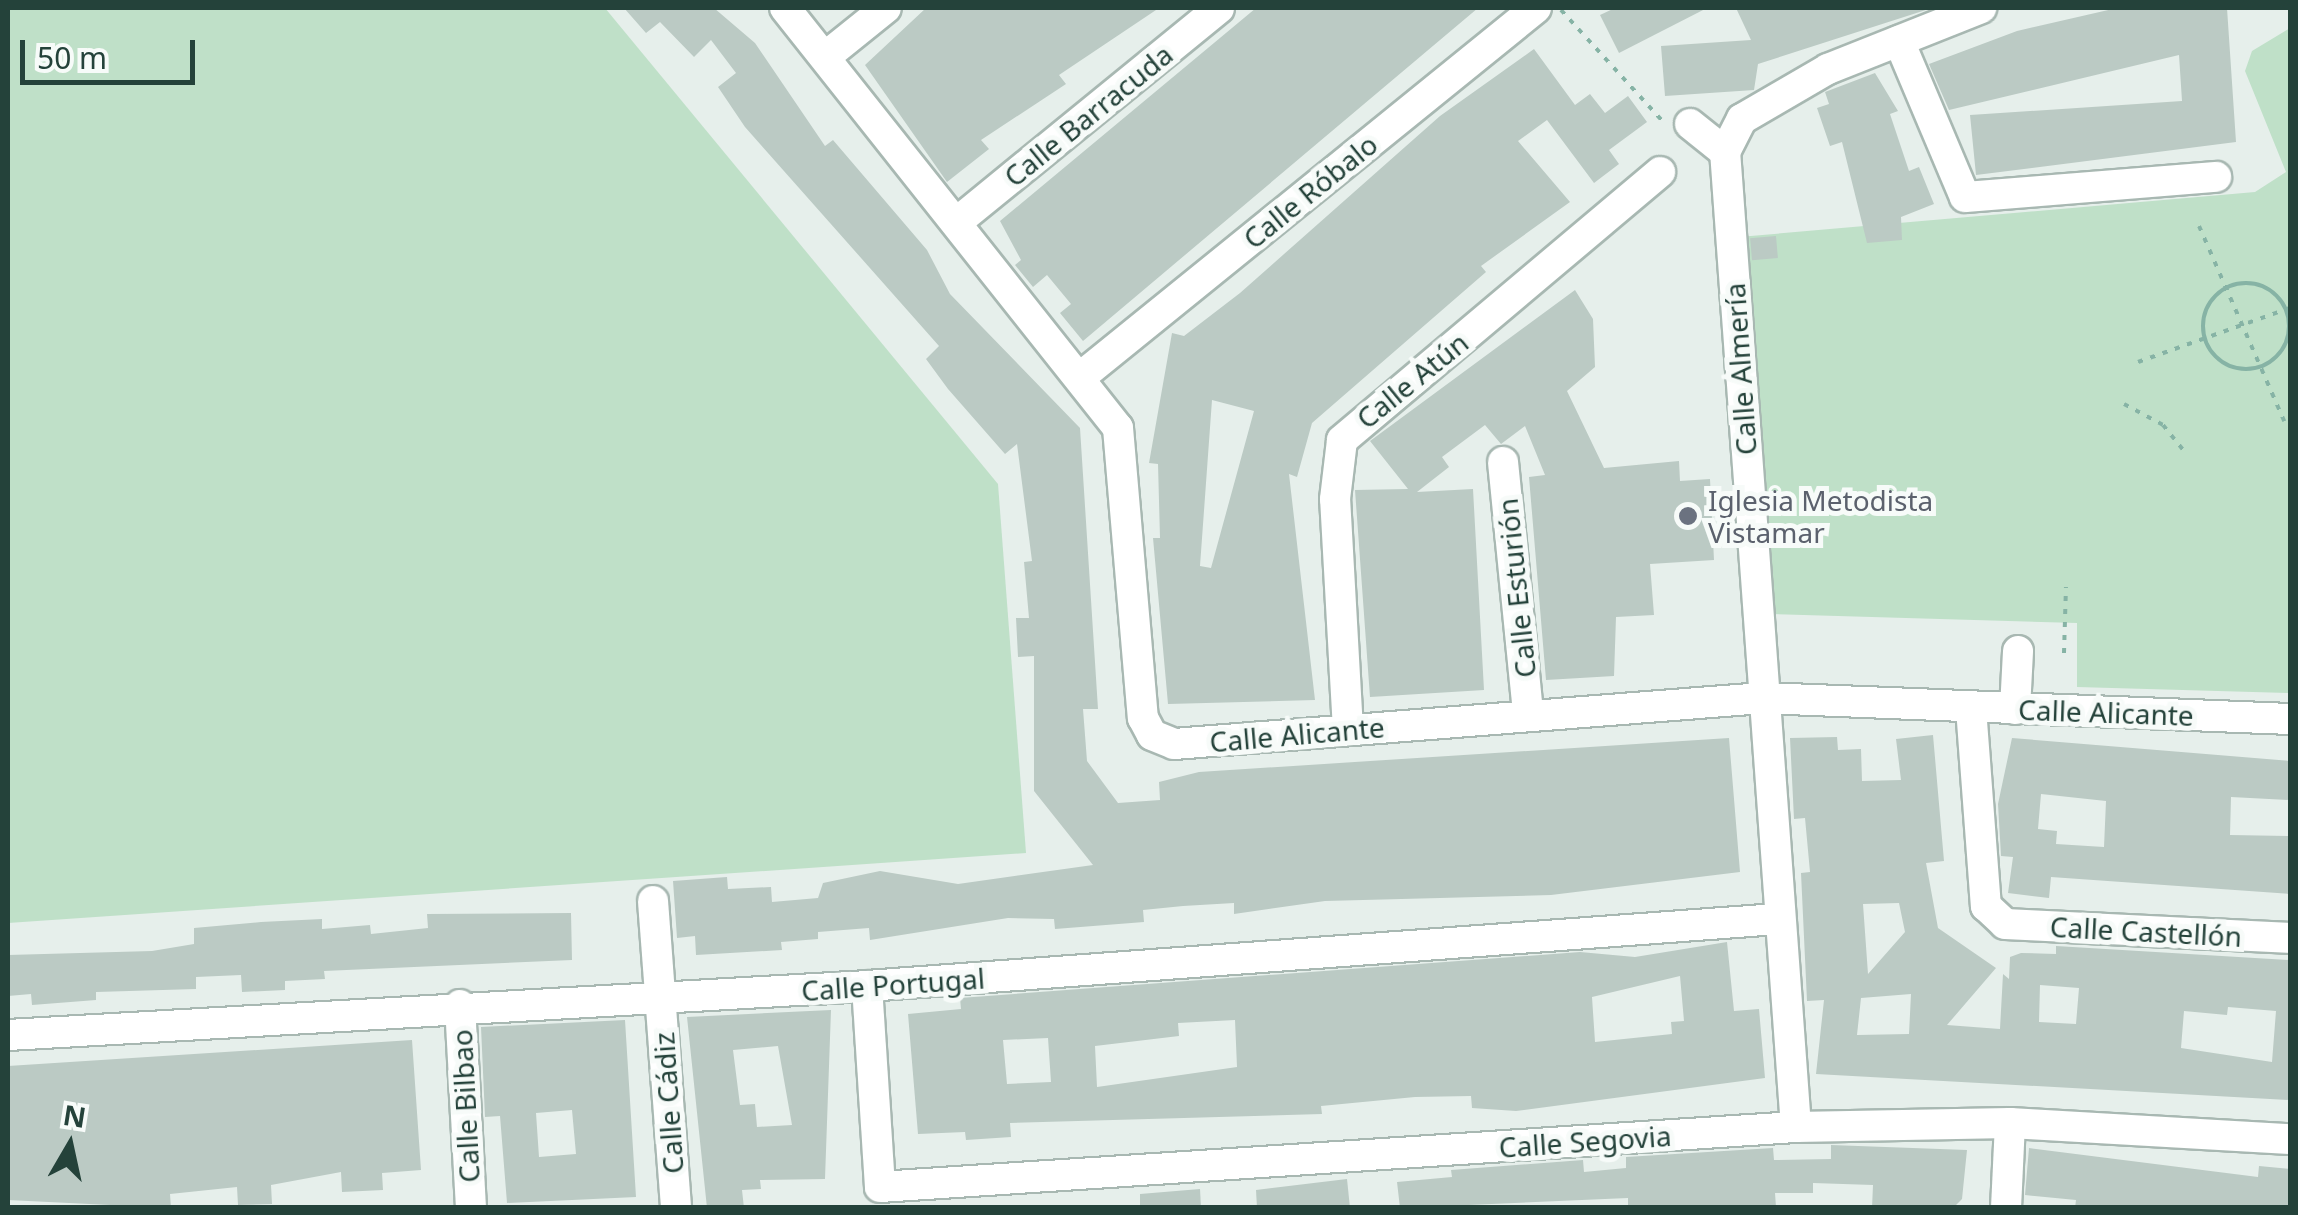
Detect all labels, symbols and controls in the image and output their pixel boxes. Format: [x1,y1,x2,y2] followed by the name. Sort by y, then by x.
[25,20,200,82] scale bar
[37,37,107,78] text: 50 m
[997,37,1179,193] street label: Calle Barracuda
[1236,127,1384,255] street label: Calle Róbalo
[1717,282,1763,456] street label: Calle Almería
[1350,325,1474,435] street label: Calle Atún
[1708,483,1933,549] place label: Iglesia Metodista Vistamar
[1490,497,1542,679] street label: Calle Esturión
[1677,505,1699,527] marker: Iglesia Metodista Vistamar
[2018,692,2194,732] street label: Calle Alicante
[1208,710,1386,758] street label: Calle Alicante
[2049,909,2243,953] street label: Calle Castellón
[800,961,986,1007] street label: Calle Portugal
[444,1029,486,1183] street label: Calle Bilbao
[646,1031,690,1175] street label: Calle Cádiz
[20,1095,120,1195] north arrow
[60,1095,89,1136] text: N
[1498,1118,1672,1164] street label: Calle Segovia

